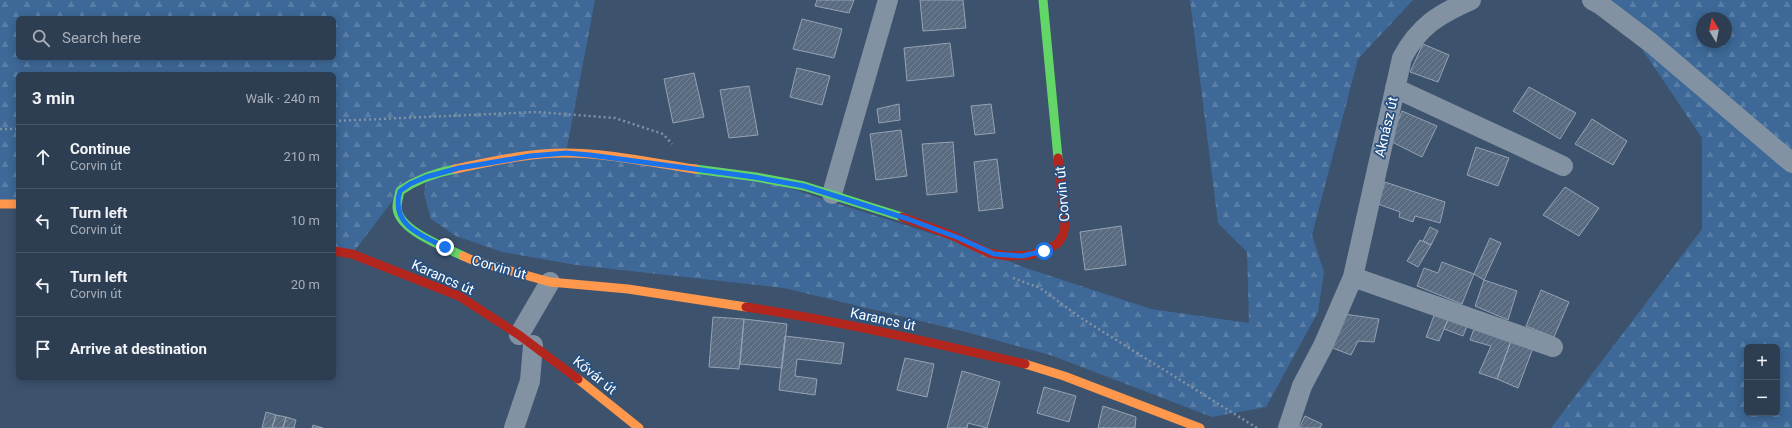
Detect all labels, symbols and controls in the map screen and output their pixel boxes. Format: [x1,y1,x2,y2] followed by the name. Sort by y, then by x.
[1696,12,1732,48] north arrow
[16,16,336,60] search box
[30,27,52,49] icon: search
[62,29,141,47] text: Search here
[32,88,75,108] text: 3 min
[245,91,320,106] text: Walk · 240 m
[1371,95,1401,159] street label: Aknász út
[70,140,131,158] text: Continue
[32,146,54,168] icon: ahead
[283,149,320,164] text: 210 m
[70,158,122,173] text: Corvin út
[1052,165,1072,222] street label: Corvin út
[70,204,127,222] text: Turn left
[32,210,54,232] icon: left
[291,213,320,228] text: 10 m
[70,222,122,237] text: Corvin út
[436,238,454,256] route end
[1035,242,1053,260] route start
[470,252,528,282] street label: Corvin út
[409,256,477,298] street label: Karancs út
[70,268,127,286] text: Turn left
[32,274,54,296] icon: left
[291,277,320,292] text: 20 m
[70,286,122,301] text: Corvin út
[849,304,918,334] street label: Karancs út
[32,338,54,360] icon: arrive
[70,340,207,358] text: Arrive at destination
[1744,344,1780,416] map controls
[1744,344,1780,380] button: +
[570,353,620,398] street label: Kővár út
[1744,380,1780,416] button: −

